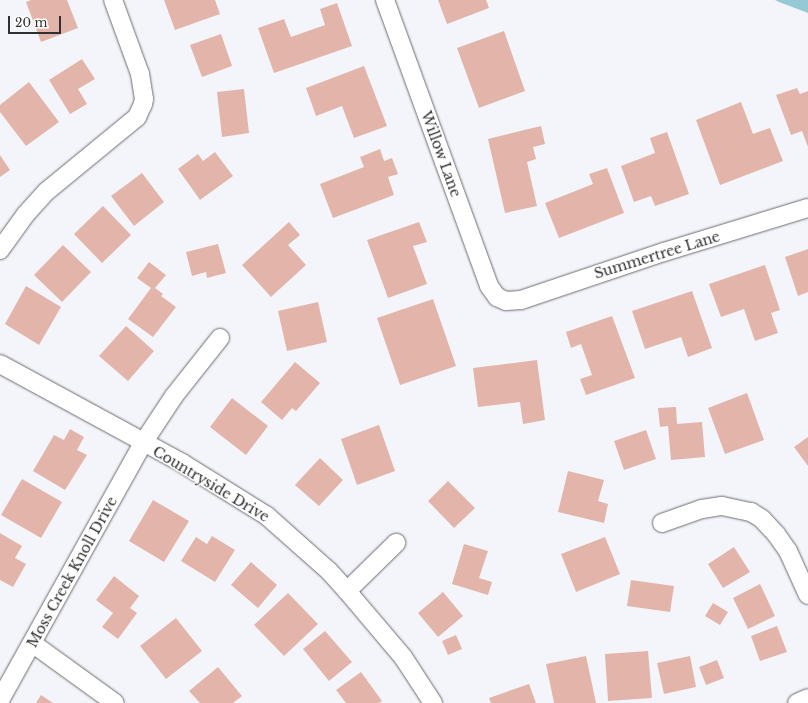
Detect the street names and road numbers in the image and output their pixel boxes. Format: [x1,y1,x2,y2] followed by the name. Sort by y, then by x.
[418,109,464,199] street label: Willow Lane
[592,228,722,282] street label: Summertree Lane
[150,443,272,525] street label: Countryside Drive
[23,494,121,650] street label: Moss Creek Knoll Drive

